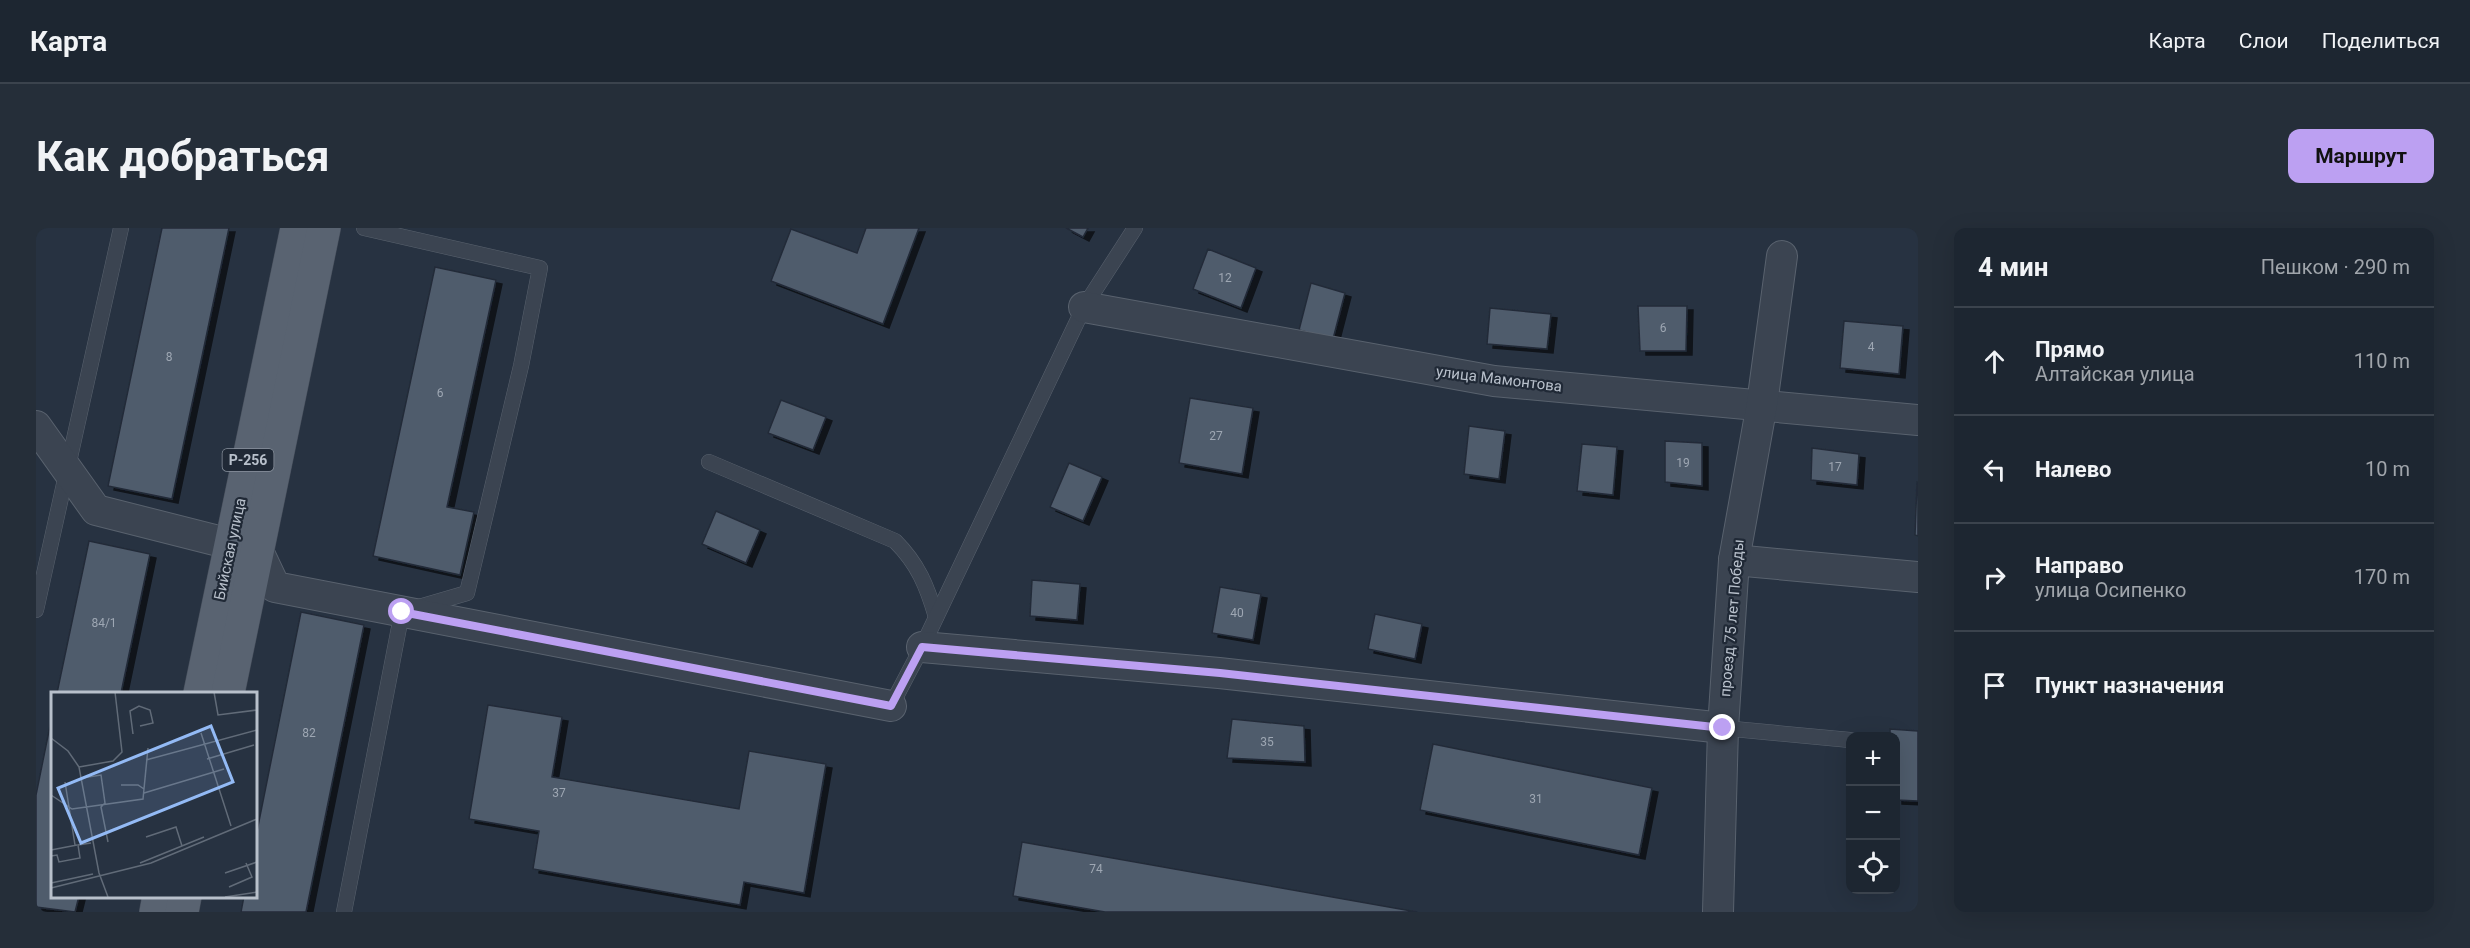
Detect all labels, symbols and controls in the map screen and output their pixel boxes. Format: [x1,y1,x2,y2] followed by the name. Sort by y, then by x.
[30,25,107,58] text: Карта
[2149,29,2206,53] text: Карта
[2239,29,2289,53] text: Слои
[2322,29,2440,53] text: Поделиться
[2288,129,2434,183] button: Маршрут
[36,132,330,181] text: Как добраться
[1978,252,2049,282] text: 4 мин
[2261,255,2410,279] text: Пешком · 290 m
[1218,271,1232,285] house number: 12
[1660,321,1667,335] house number: 6
[2035,337,2104,362] text: Прямо
[1868,340,1875,354] house number: 4
[1978,345,2011,378] icon: ahead
[2354,349,2410,373] text: 110 m
[166,350,173,364] house number: 8
[1435,362,1563,396] street label: улица Мамонтова
[2035,362,2195,386] text: Алтайская улица
[437,386,444,400] house number: 6
[1209,429,1223,443] house number: 27
[222,449,274,471] road number: Р-256
[1978,453,2011,486] icon: left
[1676,456,1690,470] house number: 19
[2035,457,2112,482] text: Налево
[2365,457,2410,481] text: 10 m
[1828,460,1842,474] house number: 17
[210,496,250,602] street label: Бийская улица
[1716,538,1748,698] street label: проезд 75 лет Победы
[2035,553,2124,578] text: Направо
[1978,561,2011,594] icon: right
[2354,565,2410,589] text: 170 m
[2035,578,2186,602] text: улица Осипенко
[388,598,414,624] route start
[1230,606,1244,620] house number: 40
[91,616,117,630] house number: 84/1
[1978,669,2011,702] icon: arrive
[2035,673,2224,698] text: Пункт назначения
[51,692,256,897] inset map
[1709,714,1735,740] route end
[302,726,316,740] house number: 82
[1846,732,1900,894] map controls
[1846,732,1900,786] button: +
[1260,735,1274,749] house number: 35
[552,786,566,800] house number: 37
[1846,786,1900,840] button: −
[1529,792,1543,806] house number: 31
[1846,840,1900,894] button: locate
[1089,862,1103,876] house number: 74

